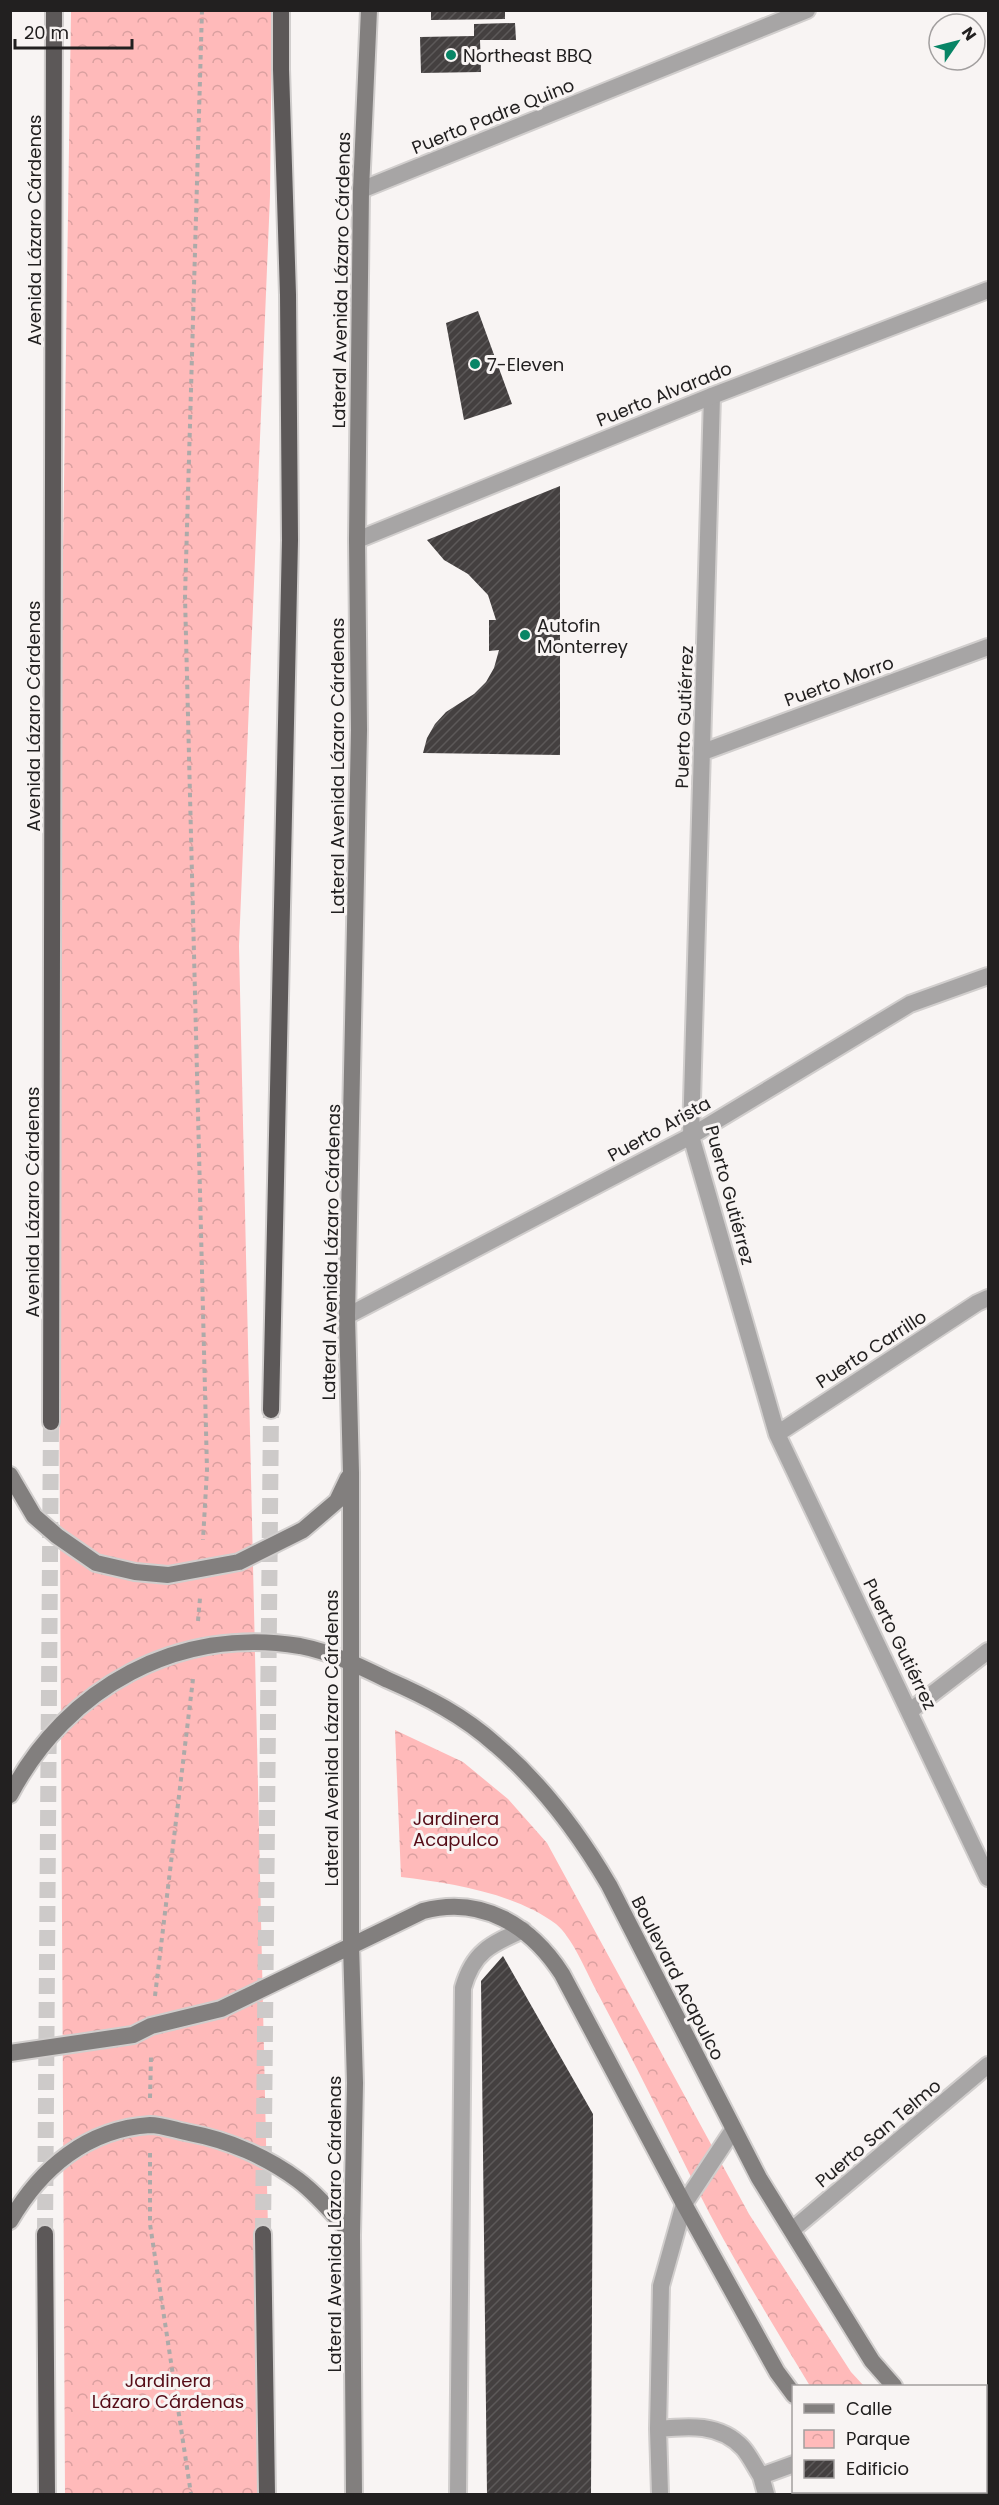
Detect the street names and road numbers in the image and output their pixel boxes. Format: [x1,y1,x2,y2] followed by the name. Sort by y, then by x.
[408,72,578,160] street label: Puerto Padre Quino
[22,114,47,346] street label: Avenida Lázaro Cárdenas
[326,131,356,429] street label: Lateral Avenida Lázaro Cárdenas
[593,355,735,433] street label: Puerto Alvarado
[21,600,46,832] street label: Avenida Lázaro Cárdenas
[325,618,350,914] street label: Lateral Avenida Lázaro Cárdenas
[669,645,699,789] street label: Puerto Gutiérrez
[781,650,897,712] street label: Puerto Morro
[20,1086,45,1318] street label: Avenida Lázaro Cárdenas
[603,1090,715,1168] street label: Puerto Arista
[316,1103,346,1401] street label: Lateral Avenida Lázaro Cárdenas
[699,1123,761,1267] street label: Puerto Gutiérrez
[811,1304,931,1394] street label: Puerto Carrillo
[857,1574,943,1714] street label: Puerto Gutiérrez
[319,1590,344,1886] street label: Lateral Avenida Lázaro Cárdenas
[626,1892,730,2064] street label: Boulevard Acapulco
[810,2073,946,2193] street label: Puerto San Telmo
[322,2076,347,2372] street label: Lateral Avenida Lázaro Cárdenas

